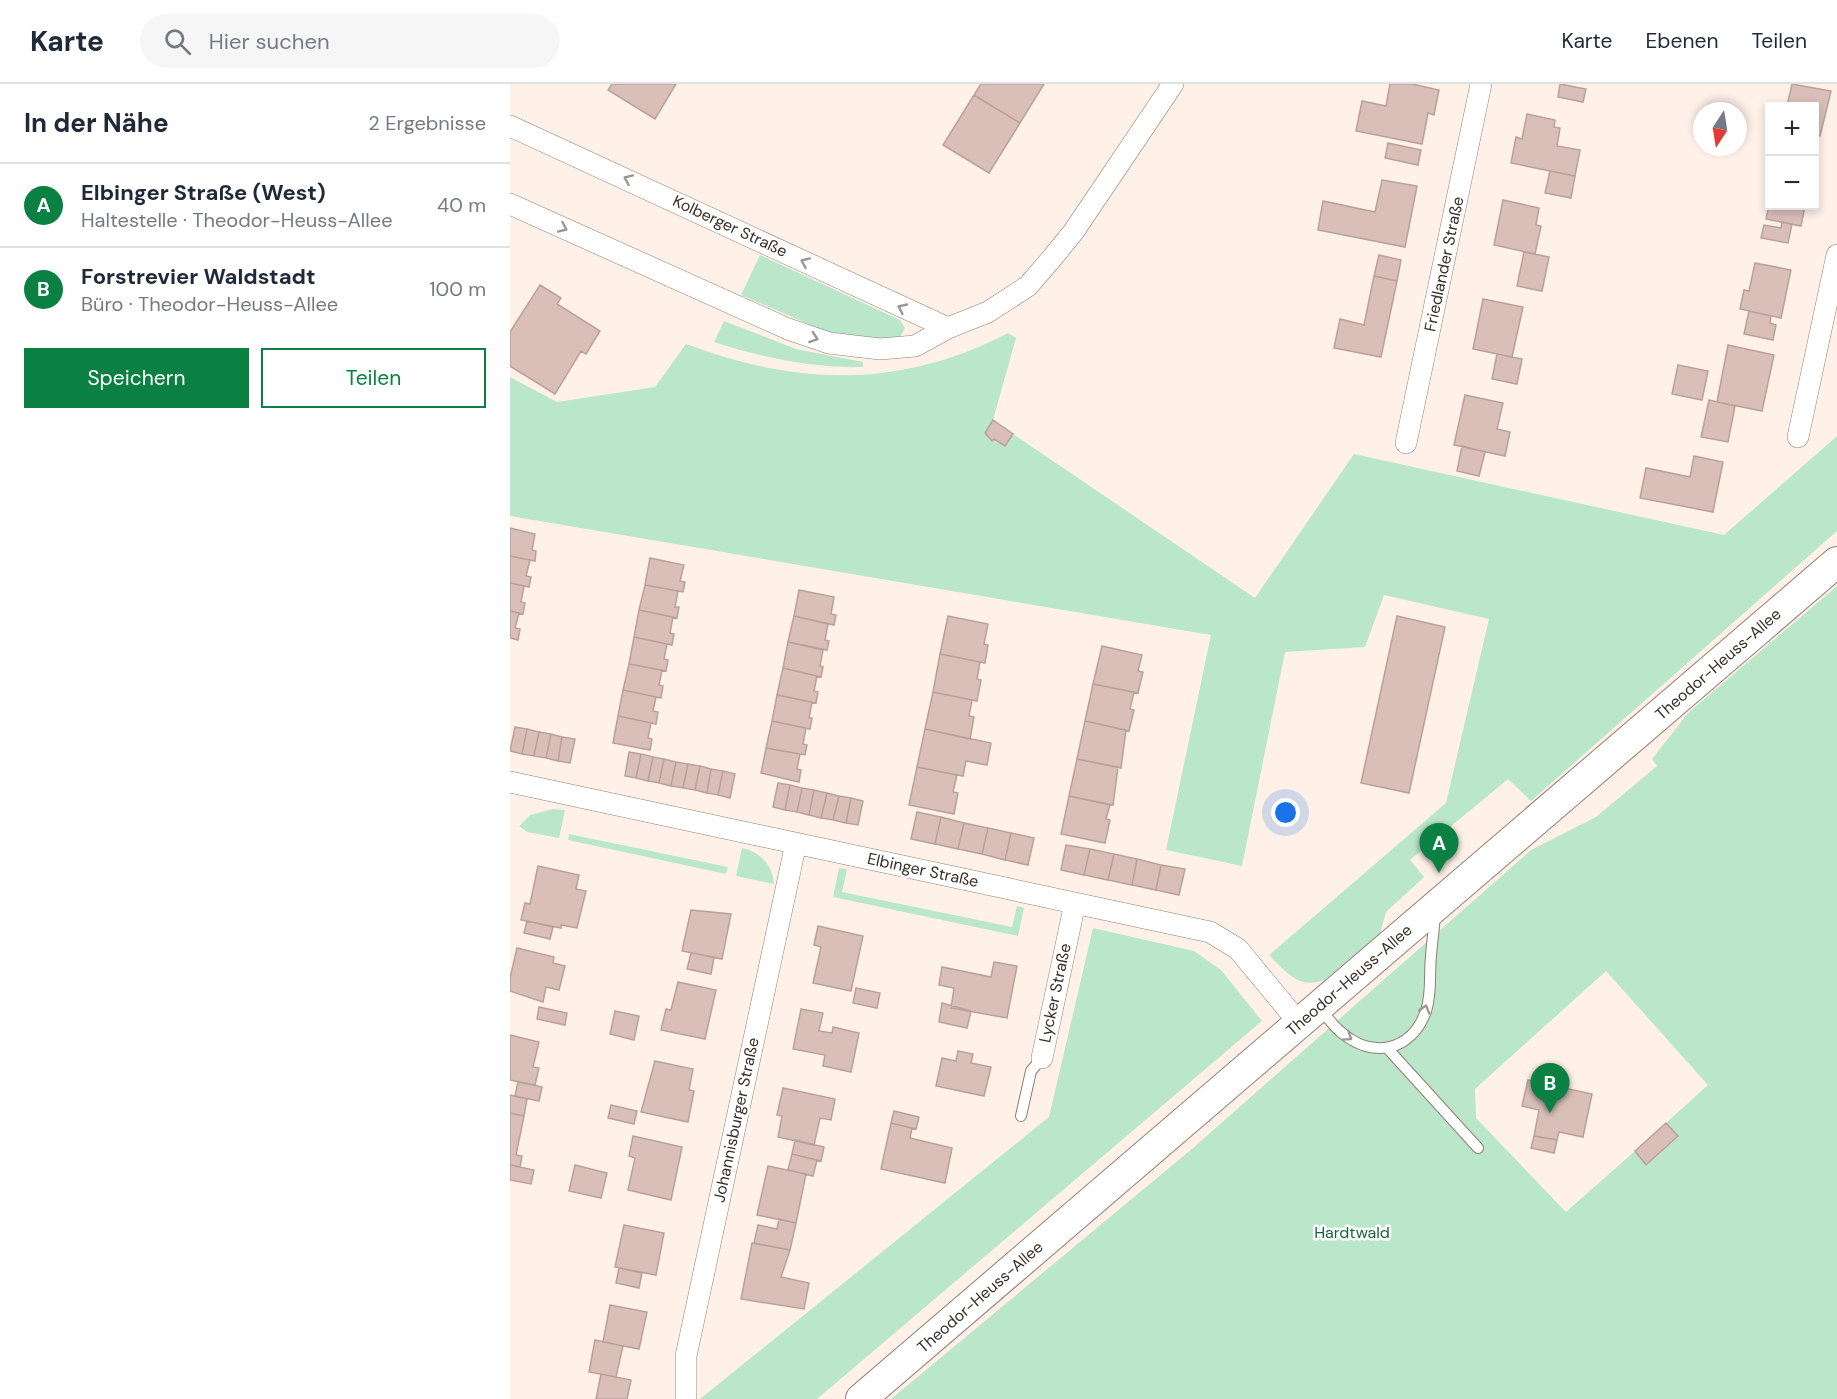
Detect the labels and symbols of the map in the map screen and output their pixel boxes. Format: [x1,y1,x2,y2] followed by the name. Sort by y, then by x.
[1693,102,1747,156] north arrow
[624,174,635,186] one-way arrow
[669,190,791,262] street label: Kolberger Straße
[1419,194,1469,334] street label: Friedlander Straße
[557,221,568,233] one-way arrow
[800,257,811,269] one-way arrow
[898,304,909,316] one-way arrow
[808,330,818,343] one-way arrow
[1651,604,1785,724] street label: Theodor-Heuss-Allee
[1271,798,1300,827] your location
[1420,824,1458,873] pin: A
[865,848,981,892] street label: Elbinger Straße
[1282,920,1416,1040] street label: Theodor-Heuss-Allee
[1034,941,1076,1045] street label: Lycker Straße
[1418,1004,1430,1015] one-way arrow
[1341,1030,1352,1041] one-way arrow
[708,1036,764,1204] street label: Johannisburger Straße
[1530,1064,1570,1113] pin: B
[1314,1222,1390,1243] park label: Hardtwald
[913,1237,1047,1357] street label: Theodor-Heuss-Allee

